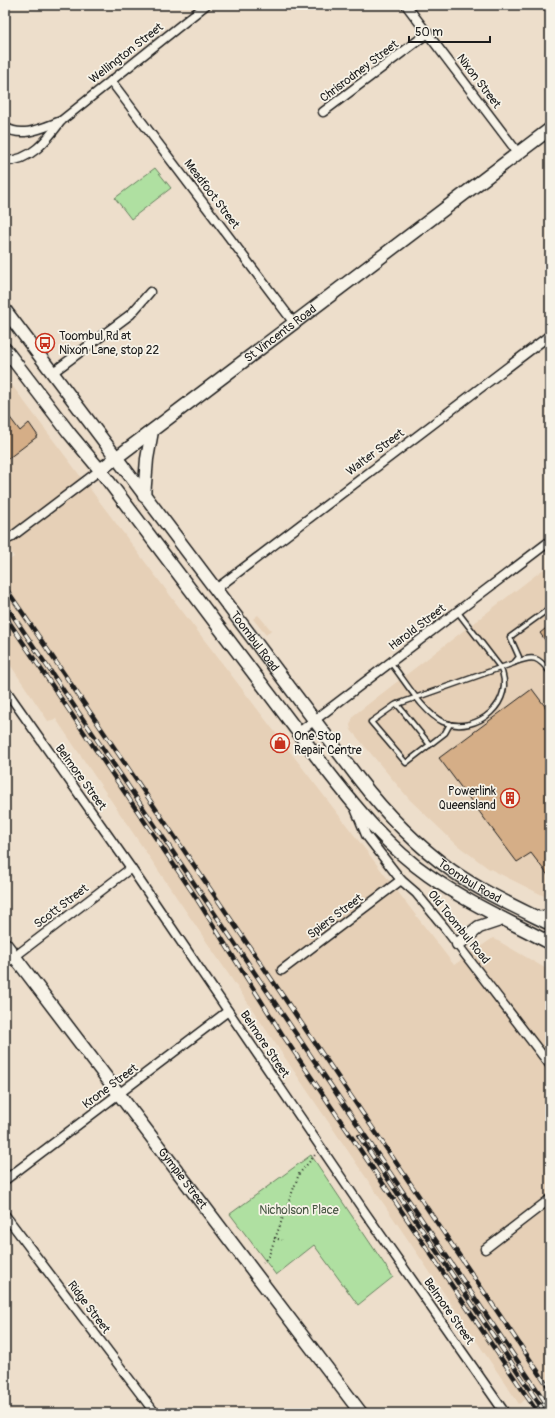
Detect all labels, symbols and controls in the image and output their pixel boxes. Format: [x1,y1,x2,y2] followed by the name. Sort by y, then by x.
[409,18,490,44] scale bar
[86,20,166,87] street label: Wellington Street
[415,25,443,40] text: 50 m
[317,37,402,106] street label: Chrisrodney Street
[453,51,504,112] street label: Nixon Street
[181,157,243,232] street label: Meadfoot Street
[241,302,320,366] street label: St Vincents Road
[59,329,159,358] place label: Toombul Rd at Nixon Lane, stop 22
[34,332,56,354] bus stop icon: Toombul Rd at Nixon Lane, stop 22
[343,426,407,479] street label: Walter Street
[386,601,449,654] street label: Harold Street
[227,609,282,675] street label: Toombul Road
[294,729,362,758] place label: One Stop Repair Centre
[269,732,291,754] shop icon: One Stop Repair Centre
[52,741,110,813] street label: Belmore Street
[438,784,496,813] place label: Powerlink Queensland
[499,787,521,809] building icon: Powerlink Queensland
[435,856,504,906] street label: Toombul Road
[31,881,92,932] street label: Scott Street
[424,887,493,967] street label: Old Toombul Road
[305,891,366,942] street label: Spiers Street
[237,1008,293,1081] street label: Belmore Street
[80,1061,141,1112] street label: Krone Street
[154,1145,210,1212] street label: Gympie Street
[259,1203,339,1218] park label: Nicholson Place
[420,1275,477,1348] street label: Belmore Street
[64,1278,113,1337] street label: Ridge Street

